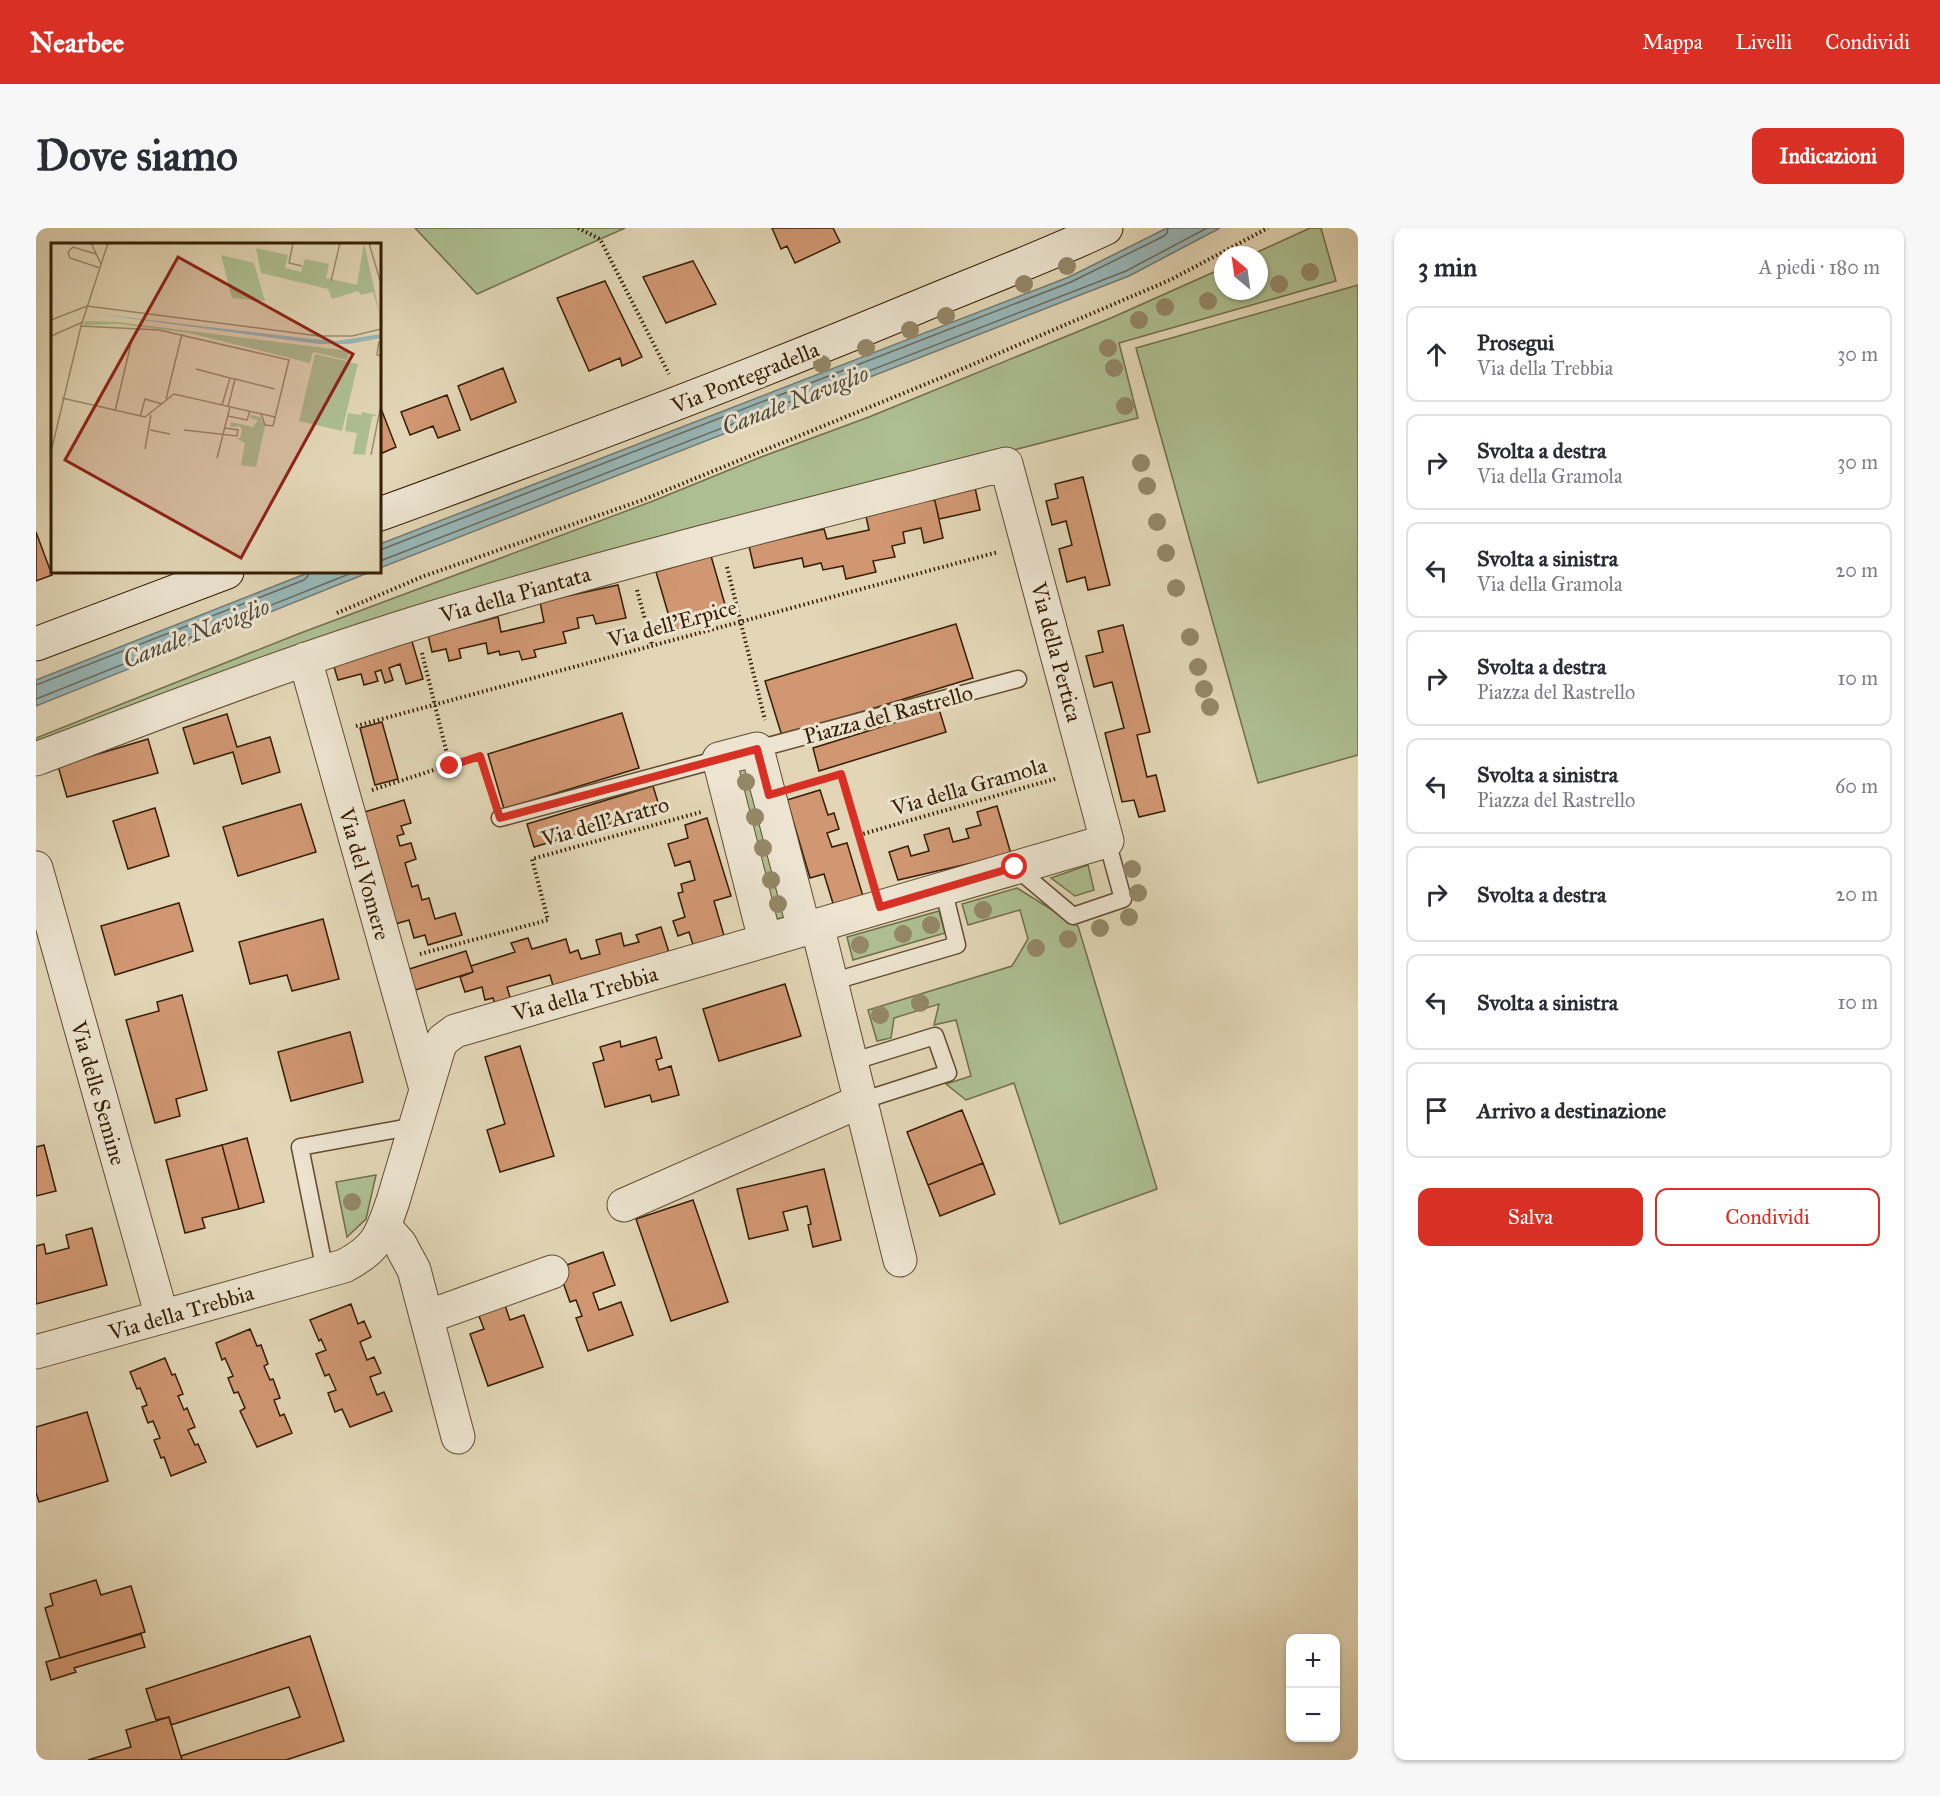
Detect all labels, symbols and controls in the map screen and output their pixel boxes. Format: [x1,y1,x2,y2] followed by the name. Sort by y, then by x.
[30,25,124,60] text: Nearbee
[1642,29,1703,55] text: Mappa
[1736,29,1792,55] text: Livelli
[1825,29,1910,55] text: Condividi
[1752,128,1904,184] button: Indicazioni
[36,130,238,182] text: Dove siamo
[51,243,381,573] inset map
[1214,246,1268,300] north arrow
[1418,251,1477,283] text: 3 min
[1759,255,1880,279] text: A piedi · 180 m
[1477,329,1554,356] text: Prosegui
[667,335,824,420] street label: Via Pontegradella
[1420,338,1453,371] icon: ahead
[1837,342,1878,366] text: 30 m
[1477,356,1613,380] text: Via della Trebbia
[717,358,873,442] water label: Canale Naviglio
[1477,437,1606,464] text: Svolta a destra
[1420,446,1453,479] icon: right
[1837,450,1878,474] text: 30 m
[1477,464,1622,488] text: Via della Gramola
[1477,545,1618,572] text: Svolta a sinistra
[1420,554,1453,587] icon: left
[1835,558,1878,582] text: 20 m
[436,560,594,629] street label: Via della Piantata
[1477,572,1622,596] text: Via della Gramola
[1025,578,1088,726] street label: Via della Pertica
[118,591,274,675] water label: Canale Naviglio
[604,593,740,654] street label: Via dell'Erpice
[1477,653,1606,680] text: Svolta a destra
[1420,662,1453,695] icon: right
[1837,666,1878,690] text: 10 m
[801,679,976,750] street label: Piazza del Rastrello
[1477,680,1635,704] text: Piazza del Rastrello
[888,751,1050,822] street label: Via della Gramola
[436,752,462,778] route end
[1477,761,1618,788] text: Svolta a sinistra
[1420,770,1453,803] icon: left
[1835,774,1878,798] text: 60 m
[1477,788,1635,812] text: Piazza del Rastrello
[537,790,672,853] street label: Via dell'Aratro
[333,804,396,943] street label: Via del Vomere
[1001,853,1027,879] route start
[1420,878,1453,911] icon: right
[1477,881,1606,908] text: Svolta a destra
[1835,882,1878,906] text: 20 m
[508,960,662,1027] street label: Via della Trebbia
[1420,986,1453,1019] icon: left
[1477,989,1618,1016] text: Svolta a sinistra
[1837,990,1878,1014] text: 10 m
[65,1017,132,1168] street label: Via delle Semine
[1420,1094,1453,1127] icon: arrive
[1477,1097,1666,1124] text: Arrivo a destinazione
[1418,1188,1643,1246] button: Salva
[1655,1188,1880,1246] button: Condividi
[104,1279,258,1346] street label: Via della Trebbia
[1286,1634,1340,1742] map controls
[1286,1634,1340,1688] button: +
[1286,1688,1340,1742] button: −

